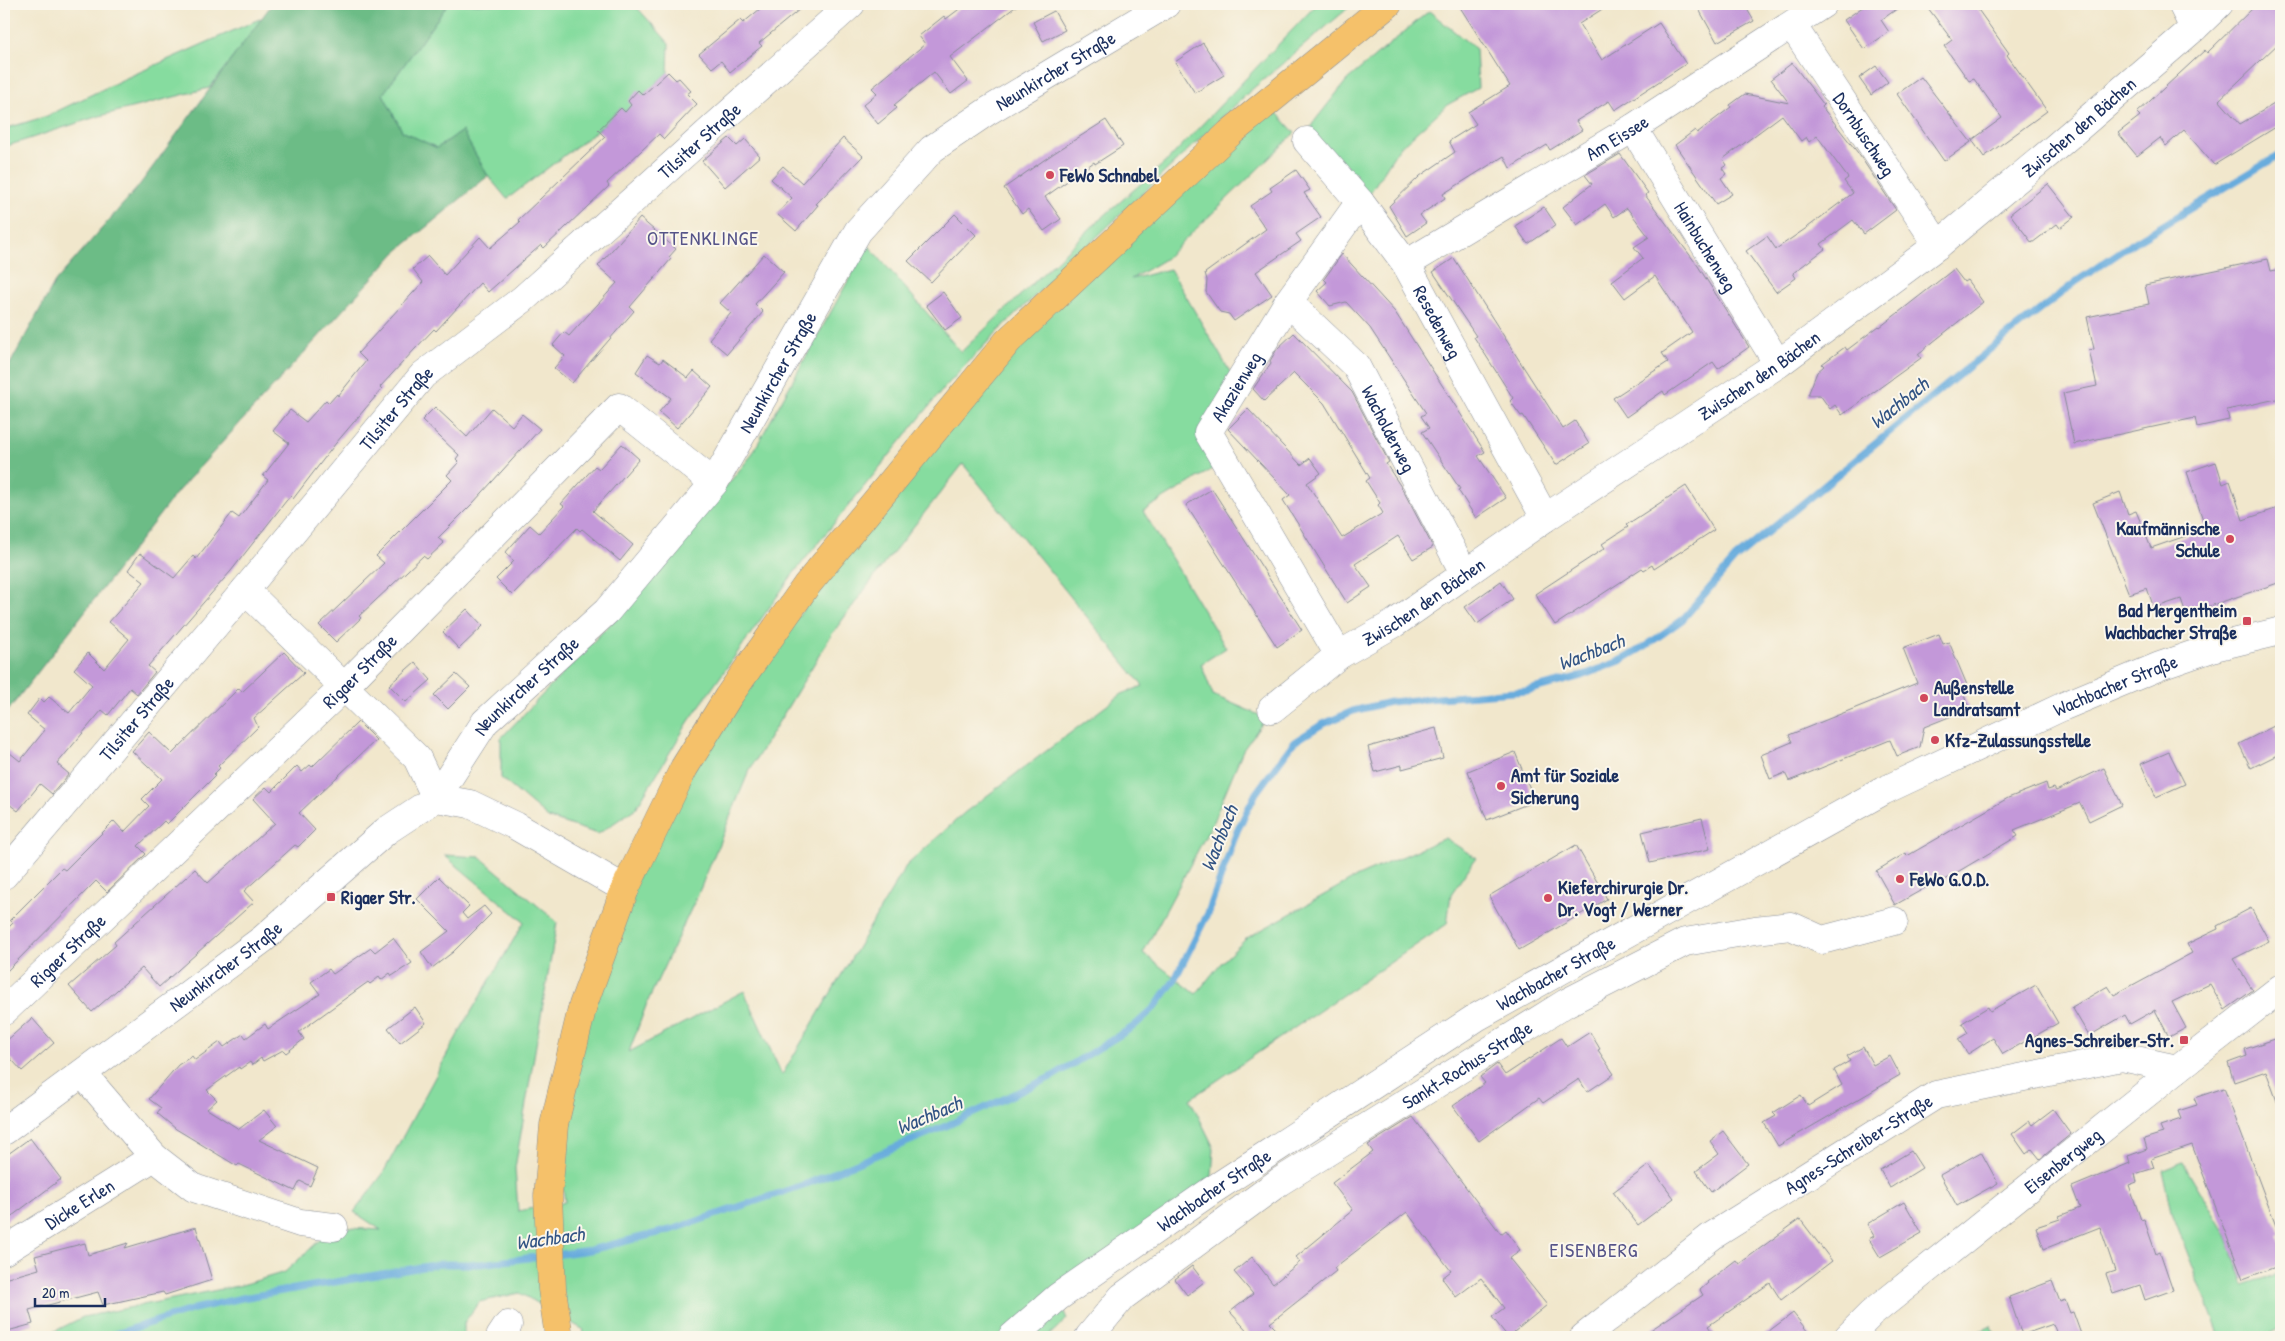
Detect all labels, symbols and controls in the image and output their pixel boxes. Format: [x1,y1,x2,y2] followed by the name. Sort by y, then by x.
[990,24,1120,117] street label: Neunkircher Straße
[2016,71,2141,183] street label: Zwischen den Bächen
[1827,87,1902,181] street label: Dornbuschweg
[652,96,747,185] street label: Tilsiter Straße
[1581,108,1654,166] street label: Am Eissee
[1059,162,1160,188] place label: FeWo Schnabel
[1044,169,1056,181] marker: FeWo Schnabel
[1668,197,1743,296] street label: Hainbuchenweg
[647,224,759,251] district label: OTTENKLINGE
[1407,281,1468,363] street label: Resedenweg
[732,306,823,437] street label: Neunkircher Straße
[1693,324,1825,426] street label: Zwischen den Bächen
[1204,347,1267,427] street label: Akazienweg
[353,359,439,456] street label: Tilsiter Straße
[1864,370,1935,435] water label: Wachbach
[1355,381,1422,476] street label: Wacholderweg
[2116,515,2220,563] place label: Kaufmännische Schule
[2224,533,2236,545] marker: Kaufmännische Schule
[1357,551,1490,652] street label: Zwischen den Bächen
[2105,597,2237,646] place label: Bad Mergentheim Wachbacher Straße
[2241,615,2253,627] marker: Bad Mergentheim Wachbacher Straße
[1554,626,1629,676] water label: Wachbach
[317,627,403,714] street label: Rigaer Straße
[467,630,585,740] street label: Neunkircher Straße
[2049,648,2181,722] street label: Wachbacher Straße
[93,670,180,766] street label: Tilsiter Straße
[1934,674,2021,722] place label: Außenstelle Landratsamt
[1918,692,1930,704] marker: Außenstelle Landratsamt
[1945,727,2091,754] place label: Kfz-Zulassungsstelle
[1929,734,1941,746] marker: Kfz-Zulassungsstelle
[1511,762,1619,811] place label: Amt für Soziale Sicherung
[1495,780,1507,792] marker: Amt für Soziale Sicherung
[1193,799,1244,875] water label: Wachbach
[1909,866,1989,892] place label: FeWo G.O.D.
[1894,873,1906,885] marker: FeWo G.O.D.
[1558,874,1688,923] place label: Kieferchirurgie Dr. Dr. Vogt / Werner
[341,884,416,911] place label: Rigaer Str.
[325,891,337,903] marker: Rigaer Str.
[1542,892,1554,904] marker: Kieferchirurgie Dr. Dr. Vogt / Werner
[24,908,112,993] street label: Rigaer Straße
[163,915,288,1017] street label: Neunkircher Straße
[1492,929,1620,1017] street label: Wachbacher Straße
[1397,1014,1537,1115] street label: Sankt-Rochus-Straße
[2025,1027,2174,1054] place label: Agnes-Schreiber-Str.
[2178,1034,2190,1046] marker: Agnes-Schreiber-Str.
[1779,1087,1938,1200] street label: Agnes-Schreiber-Straße
[892,1088,967,1140] water label: Wachbach
[2019,1122,2107,1200] street label: Eisenbergweg
[1152,1142,1276,1238] street label: Wachbacher Straße
[40,1172,119,1235] street label: Dicke Erlen
[514,1219,587,1256] water label: Wachbach
[1550,1236,1638,1263] district label: EISENBERG
[35,1276,105,1308] scale bar
[42,1282,69,1303] text: 20 m

